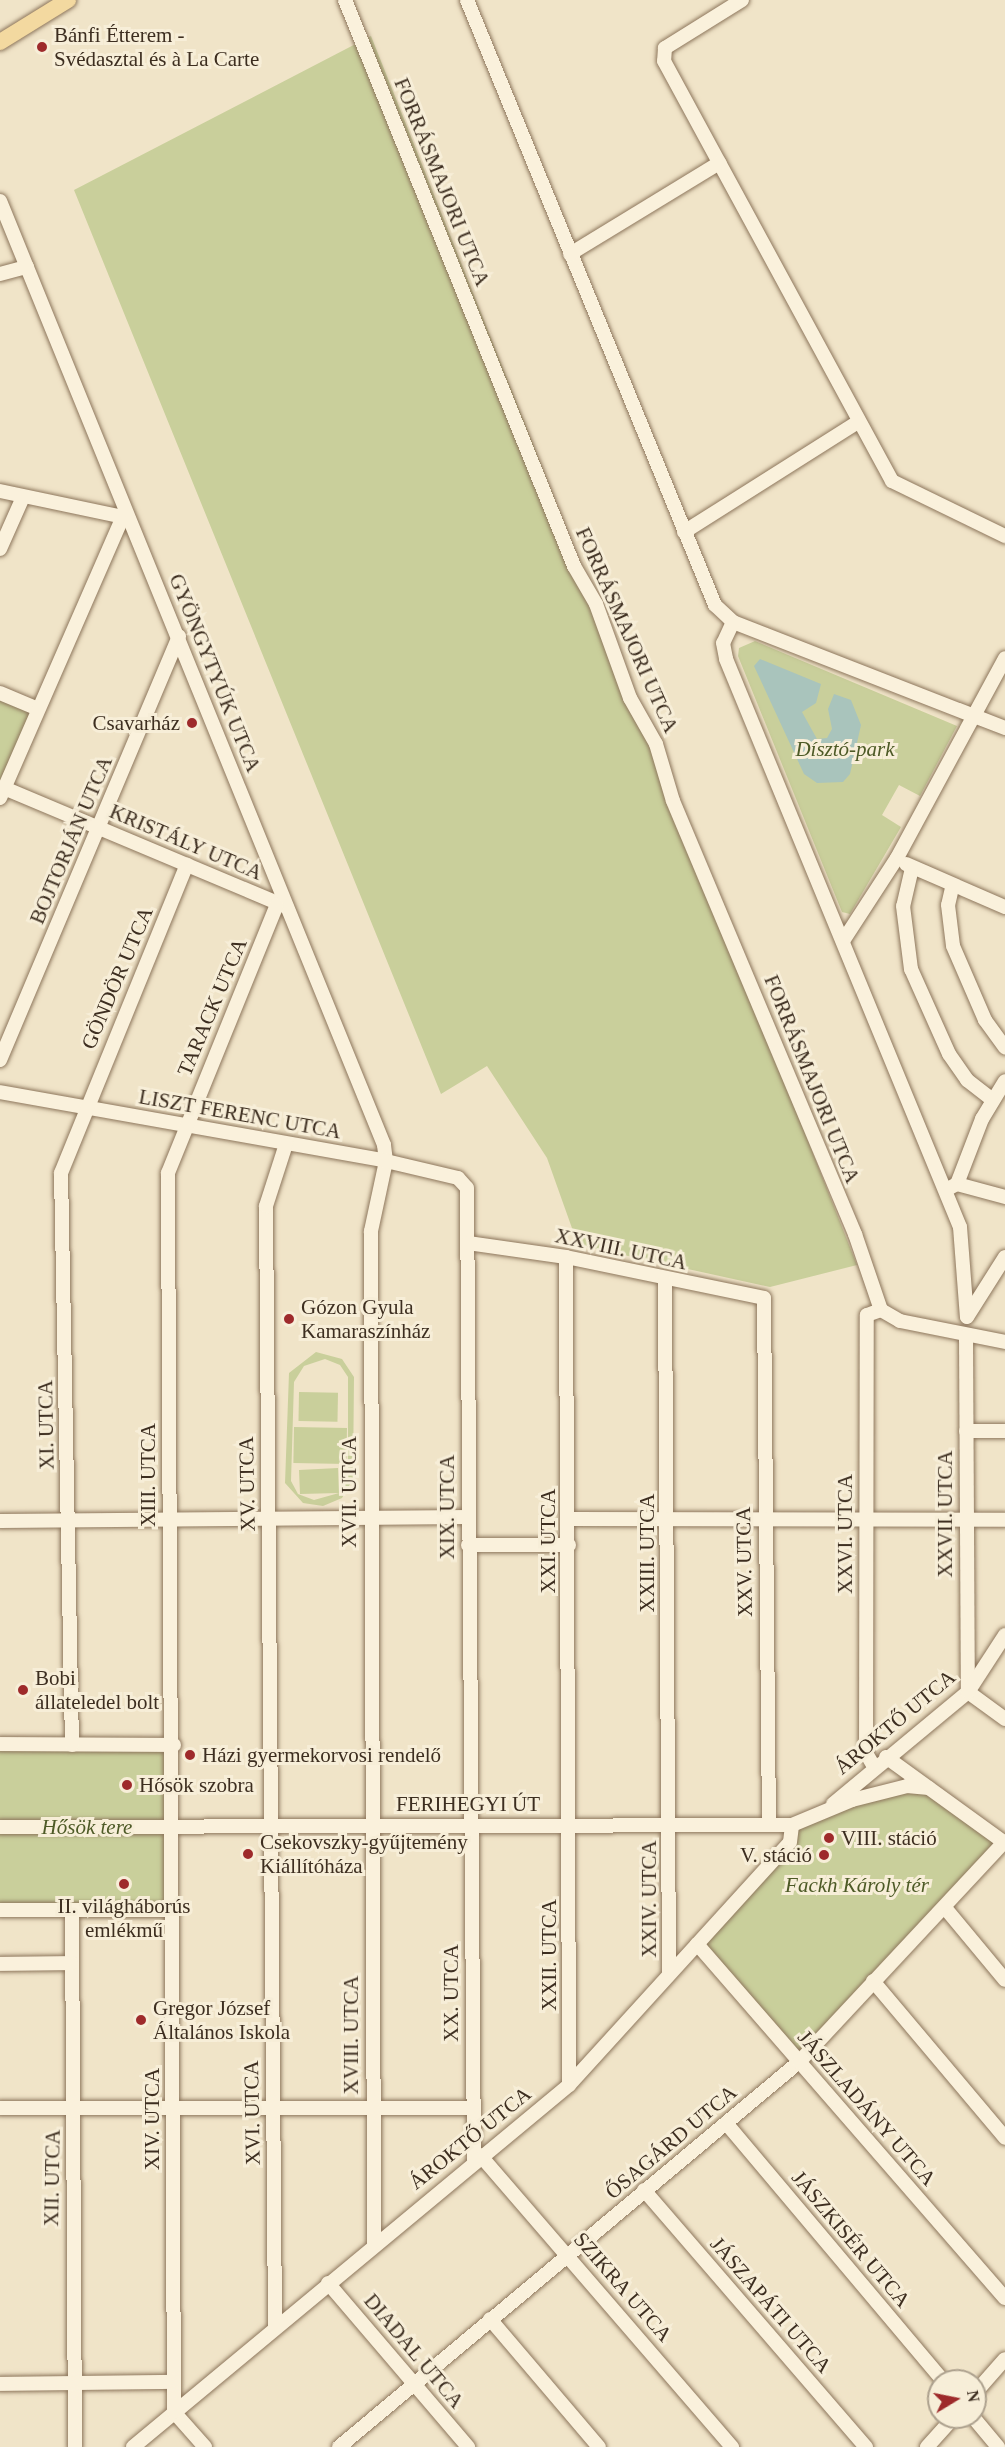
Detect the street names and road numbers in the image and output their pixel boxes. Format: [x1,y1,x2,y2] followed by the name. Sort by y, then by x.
[389,74,495,290] street label: FORRÁSMAJORI UTCA
[570,523,684,737] street label: FORRÁSMAJORI UTCA
[164,570,266,776] street label: GYÖNGYTYÚK UTCA
[24,752,118,928] street label: BOJTORJÁN UTCA
[106,798,266,886] street label: KRISTÁLY UTCA
[76,903,158,1053] street label: GÖNDÖR UTCA
[172,934,252,1080] street label: TARACK UTCA
[759,971,865,1187] street label: FORRÁSMAJORI UTCA
[137,1084,343,1144] street label: LISZT FERENC UTCA
[553,1223,689,1275] street label: XXVIII. UTCA
[33,1380,59,1470] street label: XI. UTCA
[135,1423,161,1527] street label: XIII. UTCA
[234,1436,260,1532] street label: XV. UTCA
[336,1436,362,1548] street label: XVII. UTCA
[932,1450,958,1578] street label: XXVII. UTCA
[434,1455,460,1559] street label: XIX. UTCA
[832,1474,858,1594] street label: XXVI. UTCA
[535,1489,561,1593] street label: XXI. UTCA
[634,1494,660,1612] street label: XXIII. UTCA
[730,1507,758,1617] street label: XXV. UTCA
[829,1664,961,1780] street label: ÁROKTŐ UTCA
[396,1791,540,1817] street label: FERIHEGYI ÚT
[636,1840,662,1958] street label: XXIV. UTCA
[536,1899,562,2011] street label: XXII. UTCA
[438,1944,464,2042] street label: XX. UTCA
[338,1976,364,2094] street label: XVIII. UTCA
[792,2025,942,2191] street label: JÁSZLADÁNY UTCA
[238,2060,266,2166] street label: XVI. UTCA
[139,2068,165,2170] street label: XIV. UTCA
[600,2080,742,2204] street label: ŐSAGÁRD UTCA
[404,2081,536,2195] street label: ÁROKTŐ UTCA
[39,2129,65,2227] street label: XII. UTCA
[786,2165,916,2313] street label: JÁSZKISÉR UTCA
[568,2227,678,2347] street label: SZIKRA UTCA
[705,2232,837,2378] street label: JÁSZAPÁTI UTCA
[358,2288,470,2414] street label: DIADAL UTCA

